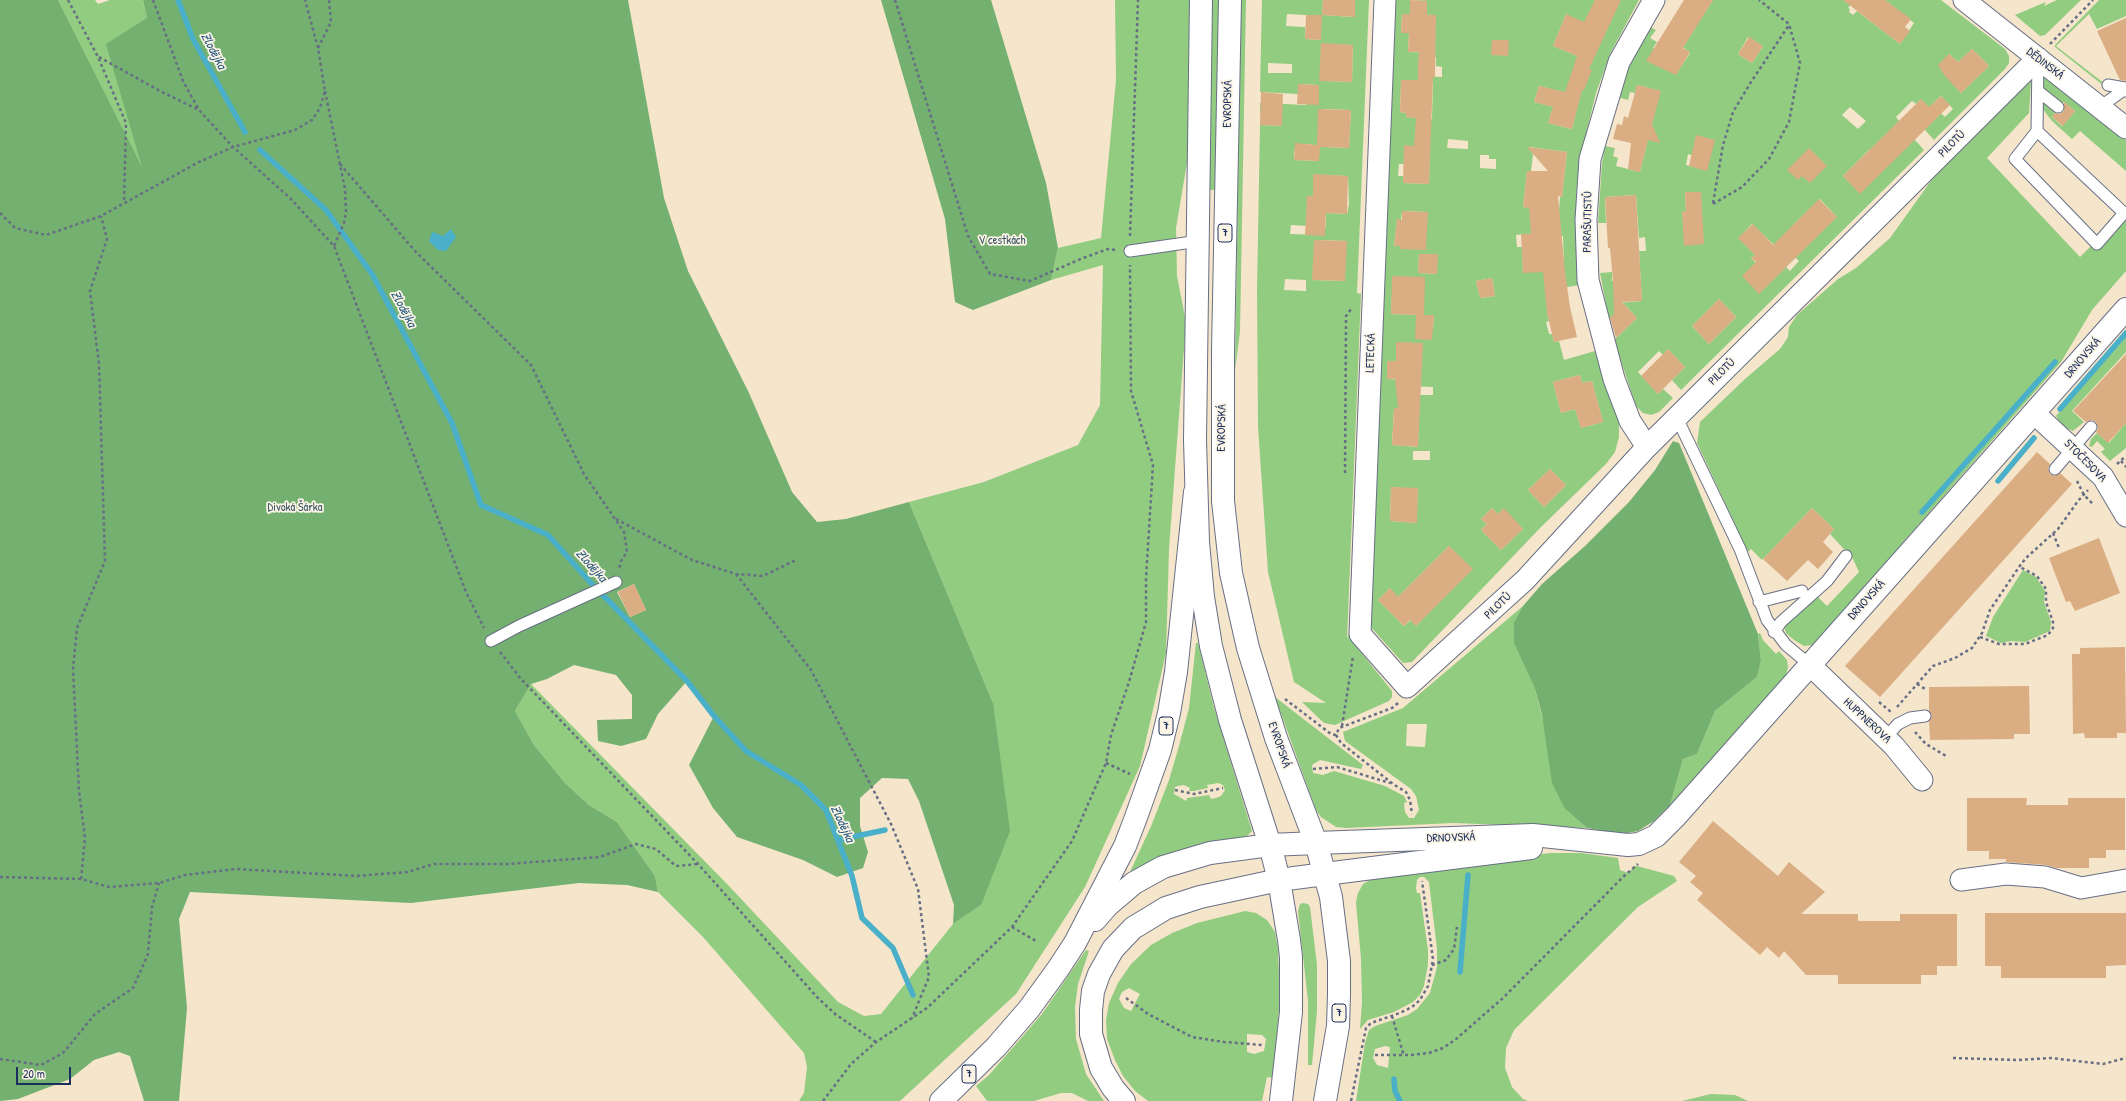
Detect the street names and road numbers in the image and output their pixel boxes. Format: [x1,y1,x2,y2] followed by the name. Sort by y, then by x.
[2023,45,2067,83] street label: DĚDINSKÁ
[1220,80,1236,128] street label: EVROPSKÁ
[1936,128,1968,160] street label: PILOTŮ
[1580,191,1596,253] street label: PARAŠUTISTŮ
[1218,224,1232,242] road number: 7
[1363,333,1379,373] street label: LETECKÁ
[2062,335,2104,381] street label: DRNOVSKÁ
[1706,356,1738,388] street label: PILOTŮ
[1214,404,1230,452] street label: EVROPSKÁ
[2061,437,2109,485] street label: STOČESOVA
[1845,577,1889,623] street label: DRNOVSKÁ
[1482,590,1514,622] street label: PILOTŮ
[1840,695,1894,747] street label: HUPPNEROVA
[1159,717,1173,735] road number: 7
[1264,720,1294,770] street label: EVROPSKÁ
[1426,830,1476,846] street label: DRNOVSKÁ
[1332,1004,1346,1022] road number: 7
[962,1065,976,1083] road number: 7

